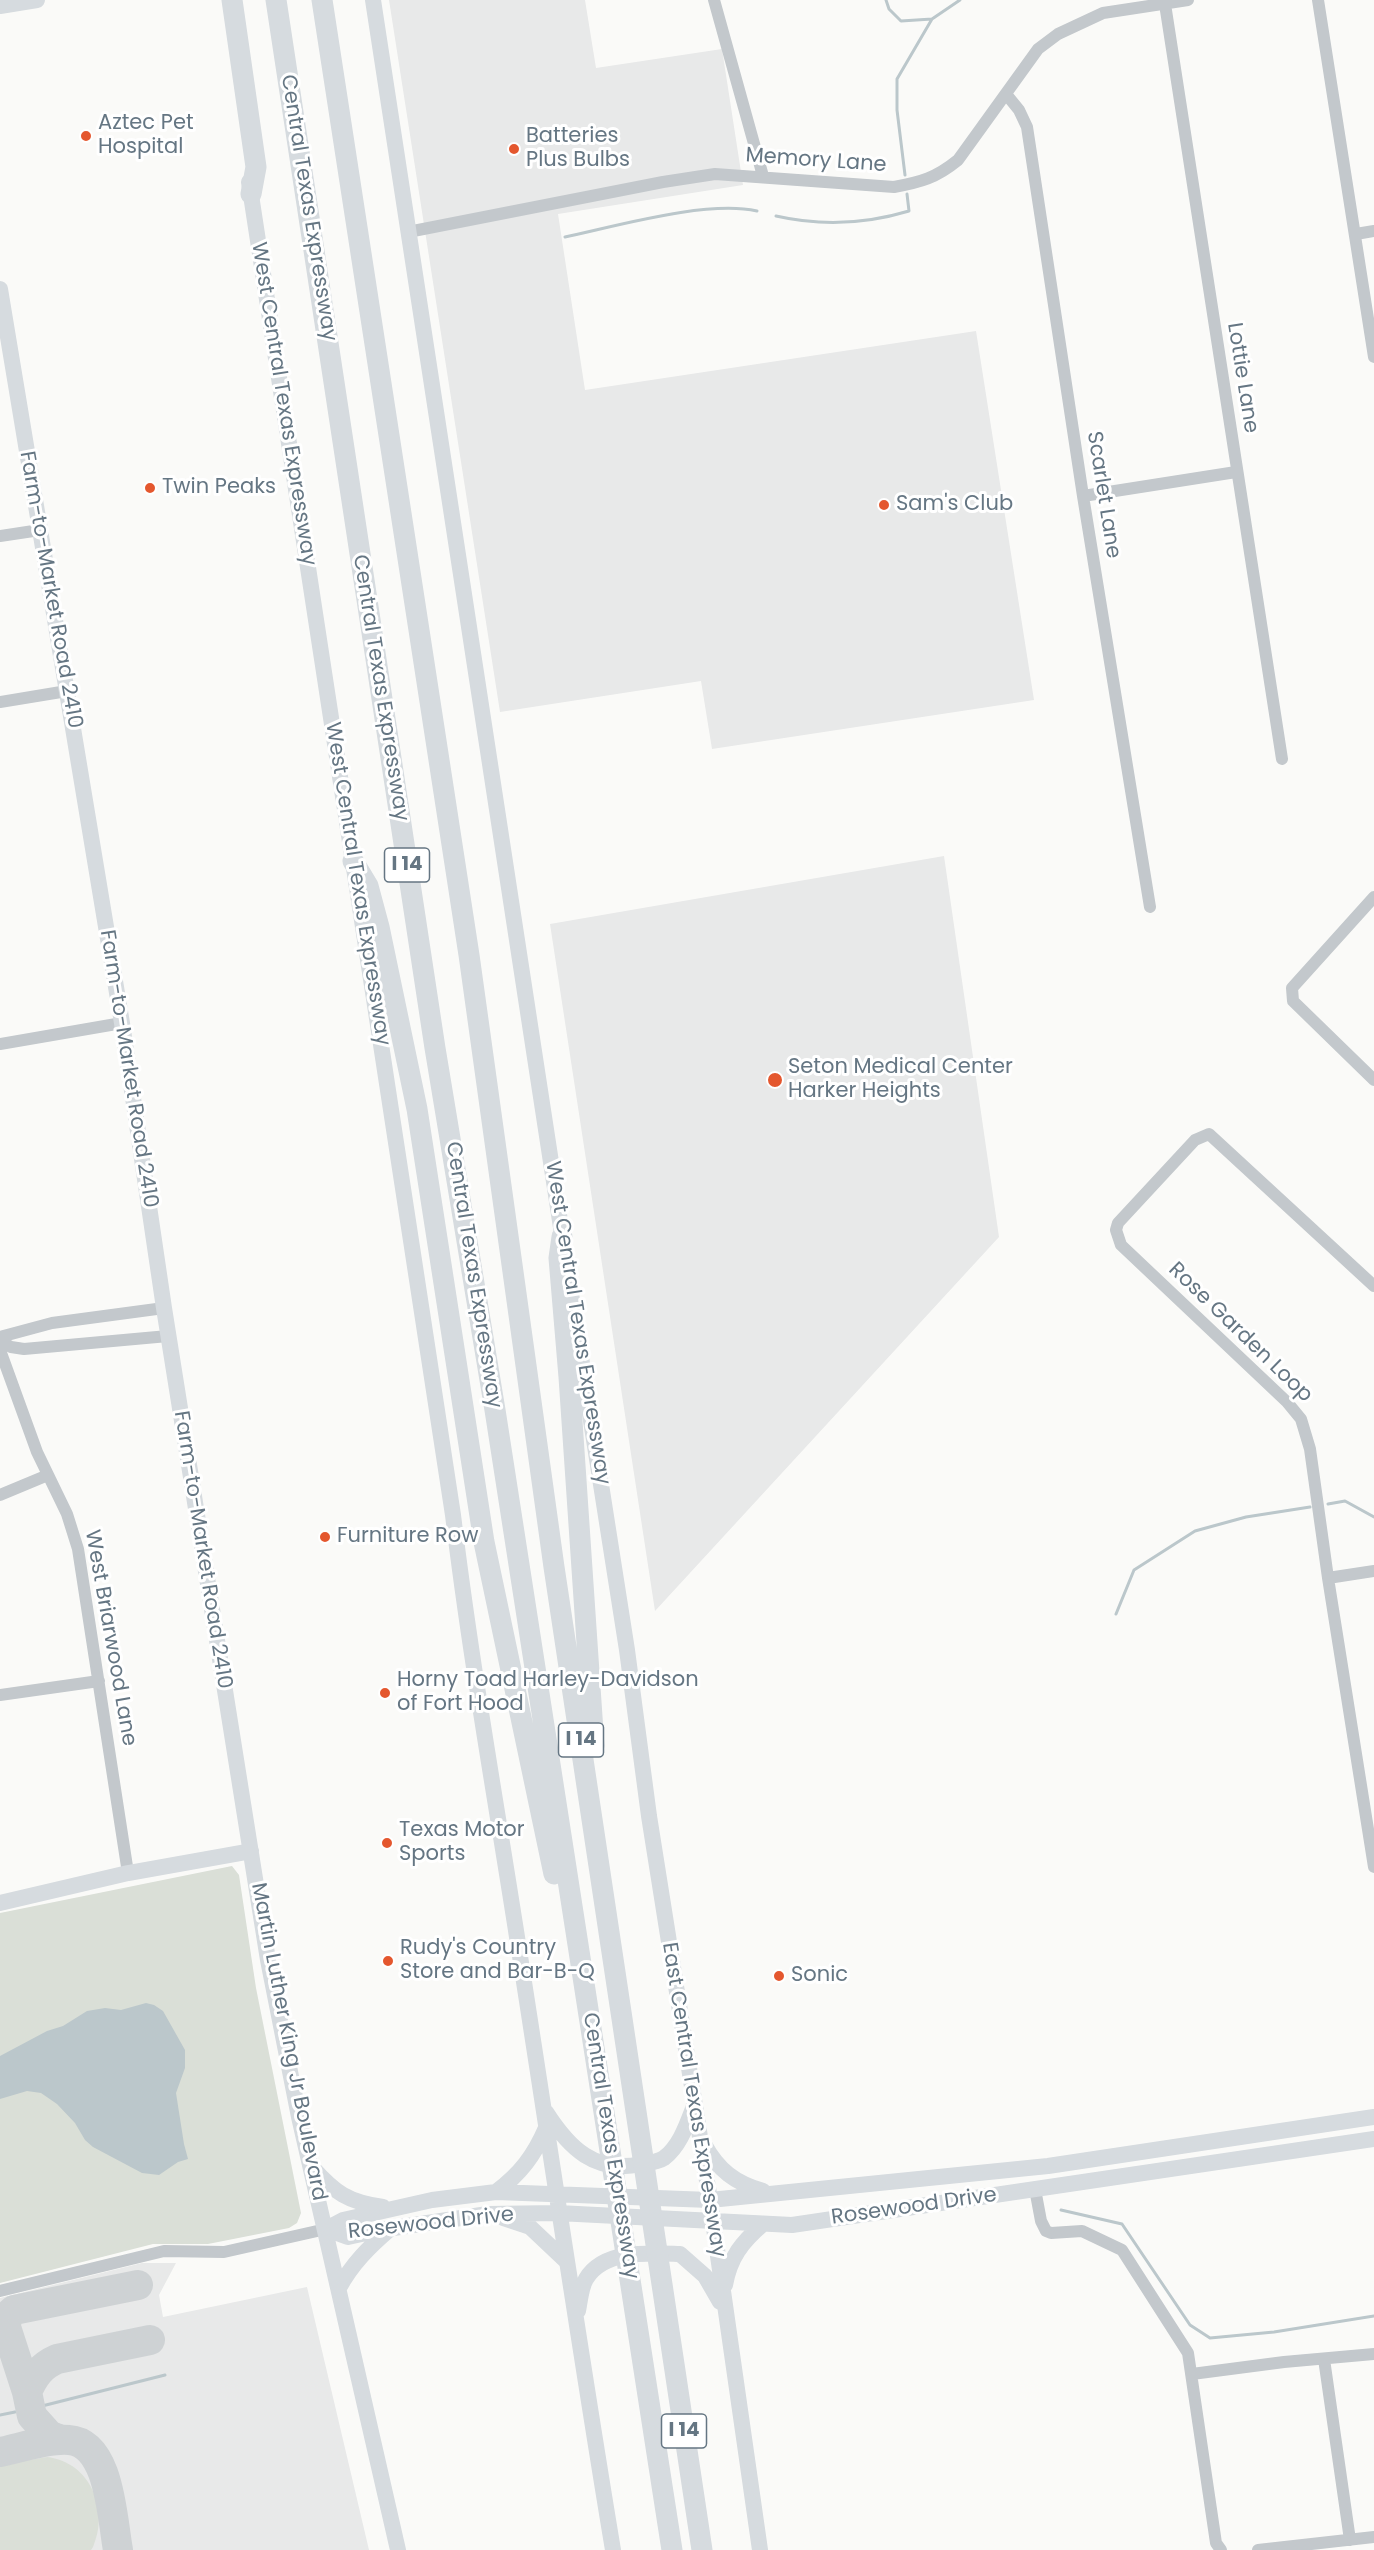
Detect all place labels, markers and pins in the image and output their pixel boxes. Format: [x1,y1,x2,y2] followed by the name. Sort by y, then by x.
[98,111,194,161] place label: Aztec Pet Hospital
[526,124,630,174] place label: Batteries Plus Bulbs
[79,129,93,143] marker: Aztec Pet Hospital
[507,142,521,156] marker: Batteries Plus Bulbs
[162,475,276,501] place label: Twin Peaks
[143,481,157,495] marker: Twin Peaks
[896,492,1013,518] place label: Sam's Club
[877,498,891,512] marker: Sam's Club
[788,1055,1013,1105] place label: Seton Medical Center Harker Heights
[766,1071,784,1089] marker: Seton Medical Center Harker Heights
[337,1524,478,1550] place label: Furniture Row
[318,1530,332,1544] marker: Furniture Row
[397,1668,699,1718] place label: Horny Toad Harley-Davidson of Fort Hood
[378,1686,392,1700] marker: Horny Toad Harley-Davidson of Fort Hood
[399,1818,525,1868] place label: Texas Motor Sports
[380,1836,394,1850] marker: Texas Motor Sports
[400,1936,595,1986] place label: Rudy's Country Store and Bar-B-Q
[381,1954,395,1968] marker: Rudy's Country Store and Bar-B-Q
[791,1963,848,1989] place label: Sonic
[772,1969,786,1983] marker: Sonic

